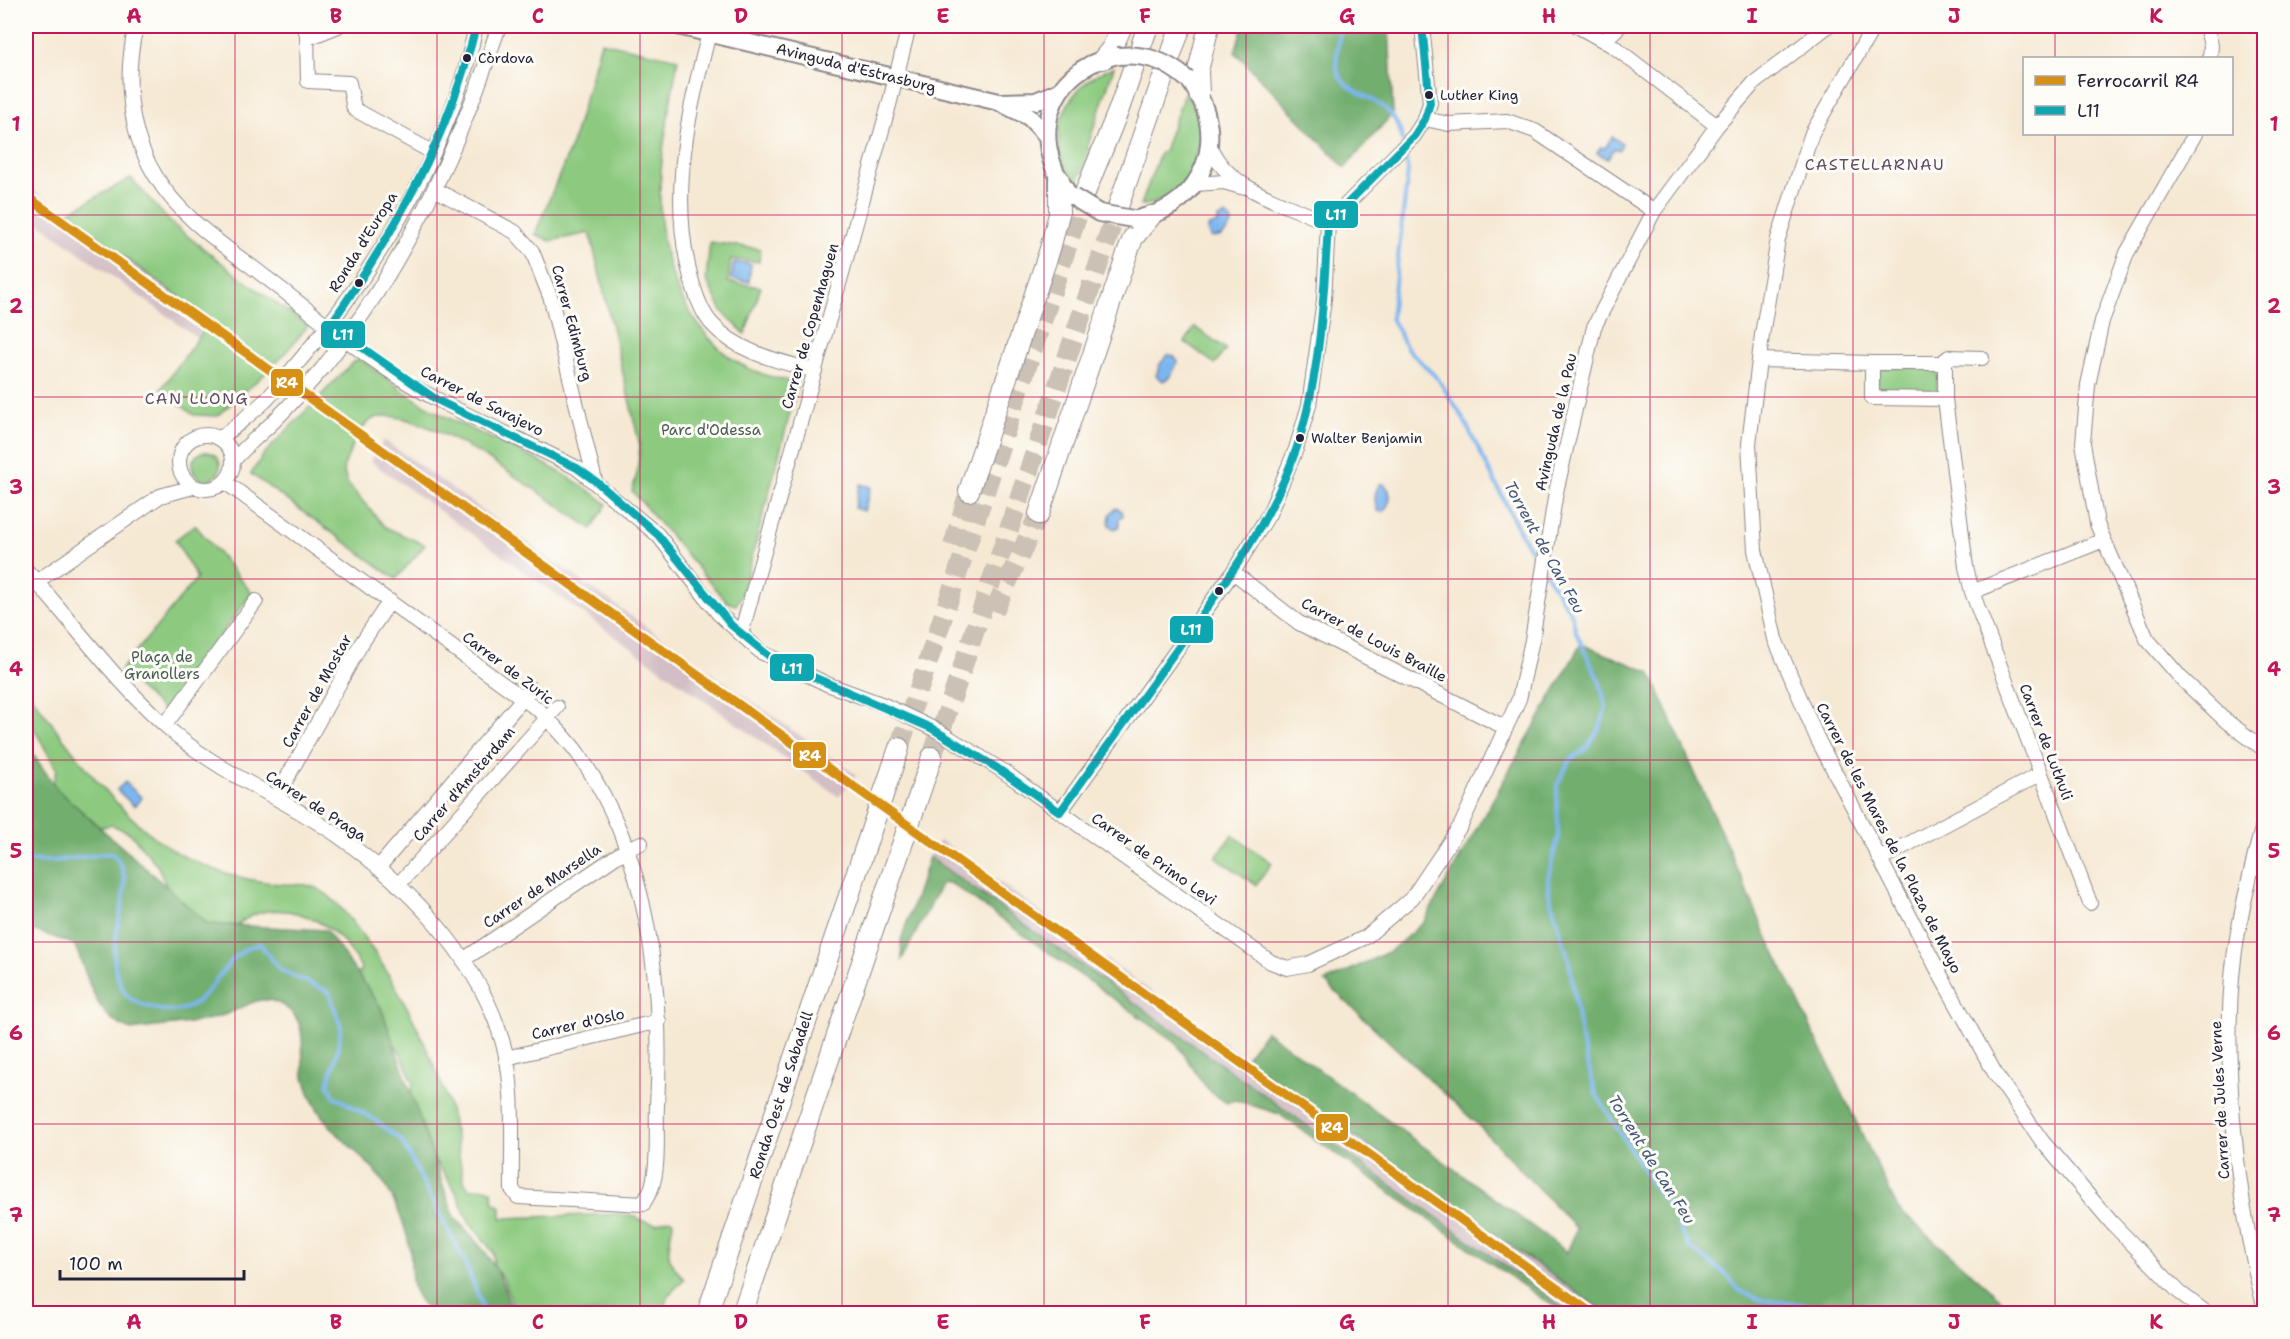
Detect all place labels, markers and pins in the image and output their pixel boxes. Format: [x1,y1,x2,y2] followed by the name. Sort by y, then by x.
[478,49,534,67] place label: Còrdova
[461,52,473,64] marker: Còrdova
[1440,86,1518,104] place label: Luther King
[1423,89,1435,101] marker: Luther King
[353,277,365,289] unlabelled marker
[1311,429,1423,447] place label: Walter Benjamin
[1294,432,1306,444] marker: Walter Benjamin
[1213,585,1225,597] unlabelled marker

